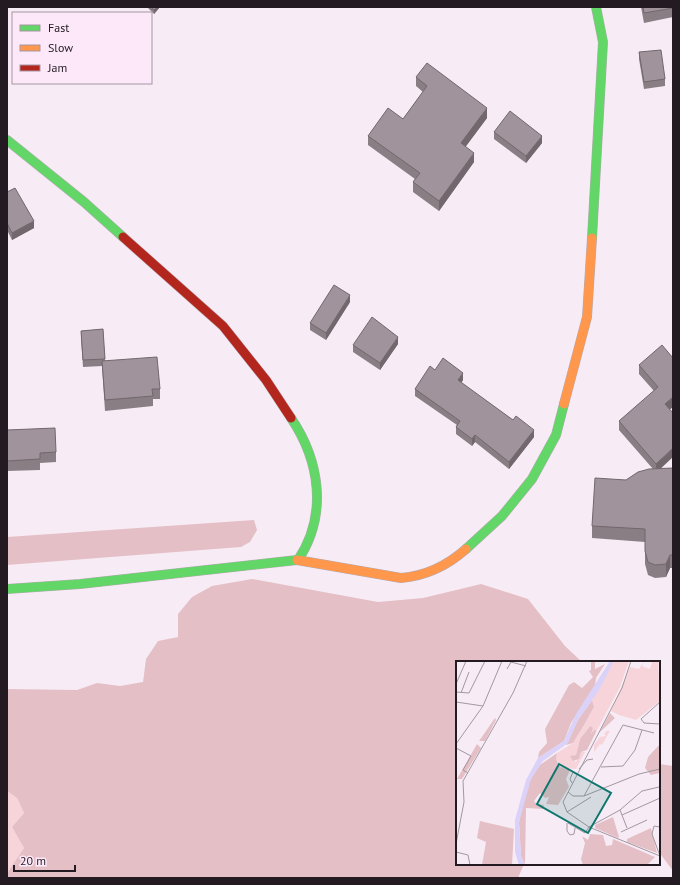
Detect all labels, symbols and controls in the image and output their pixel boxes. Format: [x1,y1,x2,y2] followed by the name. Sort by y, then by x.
[12,12,152,84] legend
[48,20,69,35] text: Fast
[48,40,73,55] text: Slow
[47,60,67,75] text: Jam
[456,661,660,865] inset map
[14,847,75,873] scale bar
[20,853,46,868] text: 20 m

